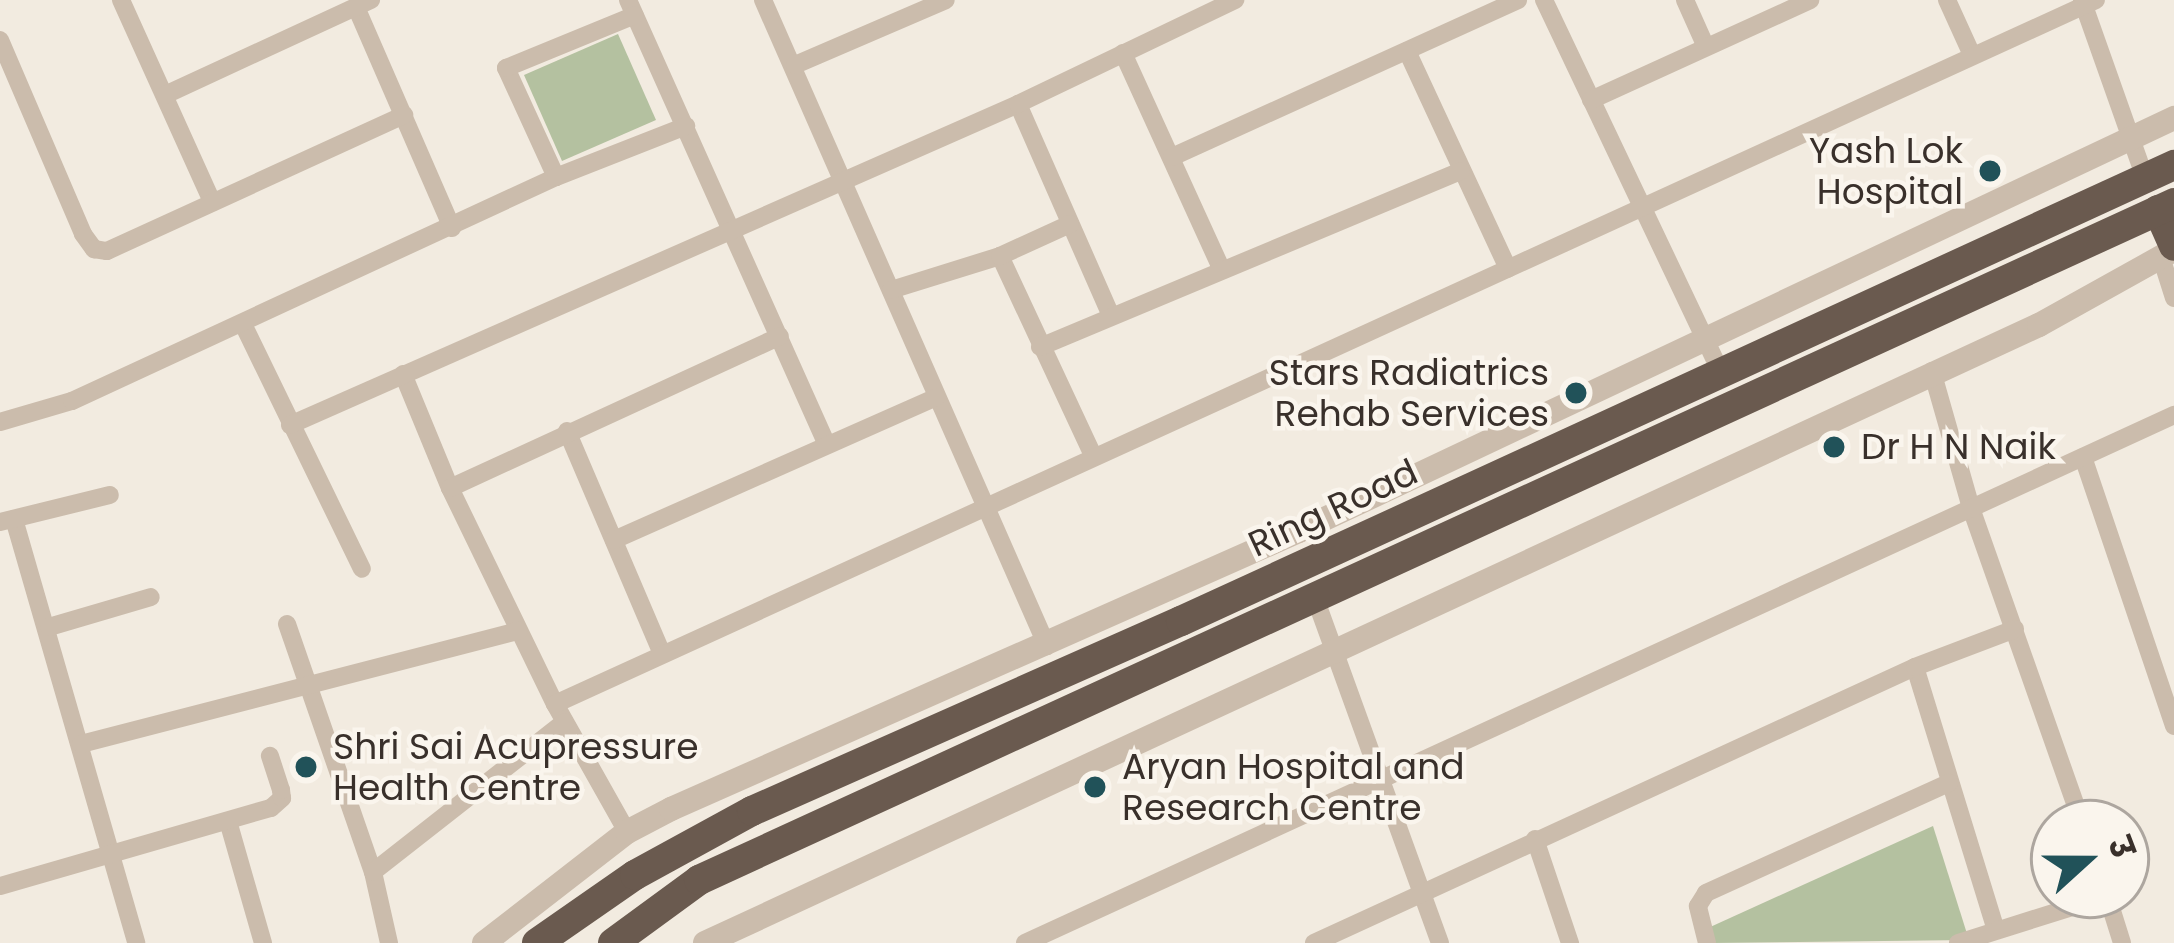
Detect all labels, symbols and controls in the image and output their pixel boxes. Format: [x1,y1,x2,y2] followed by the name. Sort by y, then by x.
[1809,128,1963,213] place label: Yash Lok Hospital
[1974,155,2006,187] marker: Yash Lok Hospital
[1269,350,1549,435] place label: Stars Radiatrics Rehab Services
[1560,377,1592,409] marker: Stars Radiatrics Rehab Services
[1861,425,2056,469] place label: Dr H N Naik
[1818,431,1850,463] marker: Dr H N Naik
[1242,450,1424,566] street label: Ring Road
[333,724,699,809] place label: Shri Sai Acupressure Health Centre
[1122,744,1465,829] place label: Aryan Hospital and Research Centre
[290,751,322,783] marker: Shri Sai Acupressure Health Centre
[1079,771,1111,803] marker: Aryan Hospital and Research Centre
[2030,799,2150,919] north arrow
[2096,830,2147,864] text: उ

